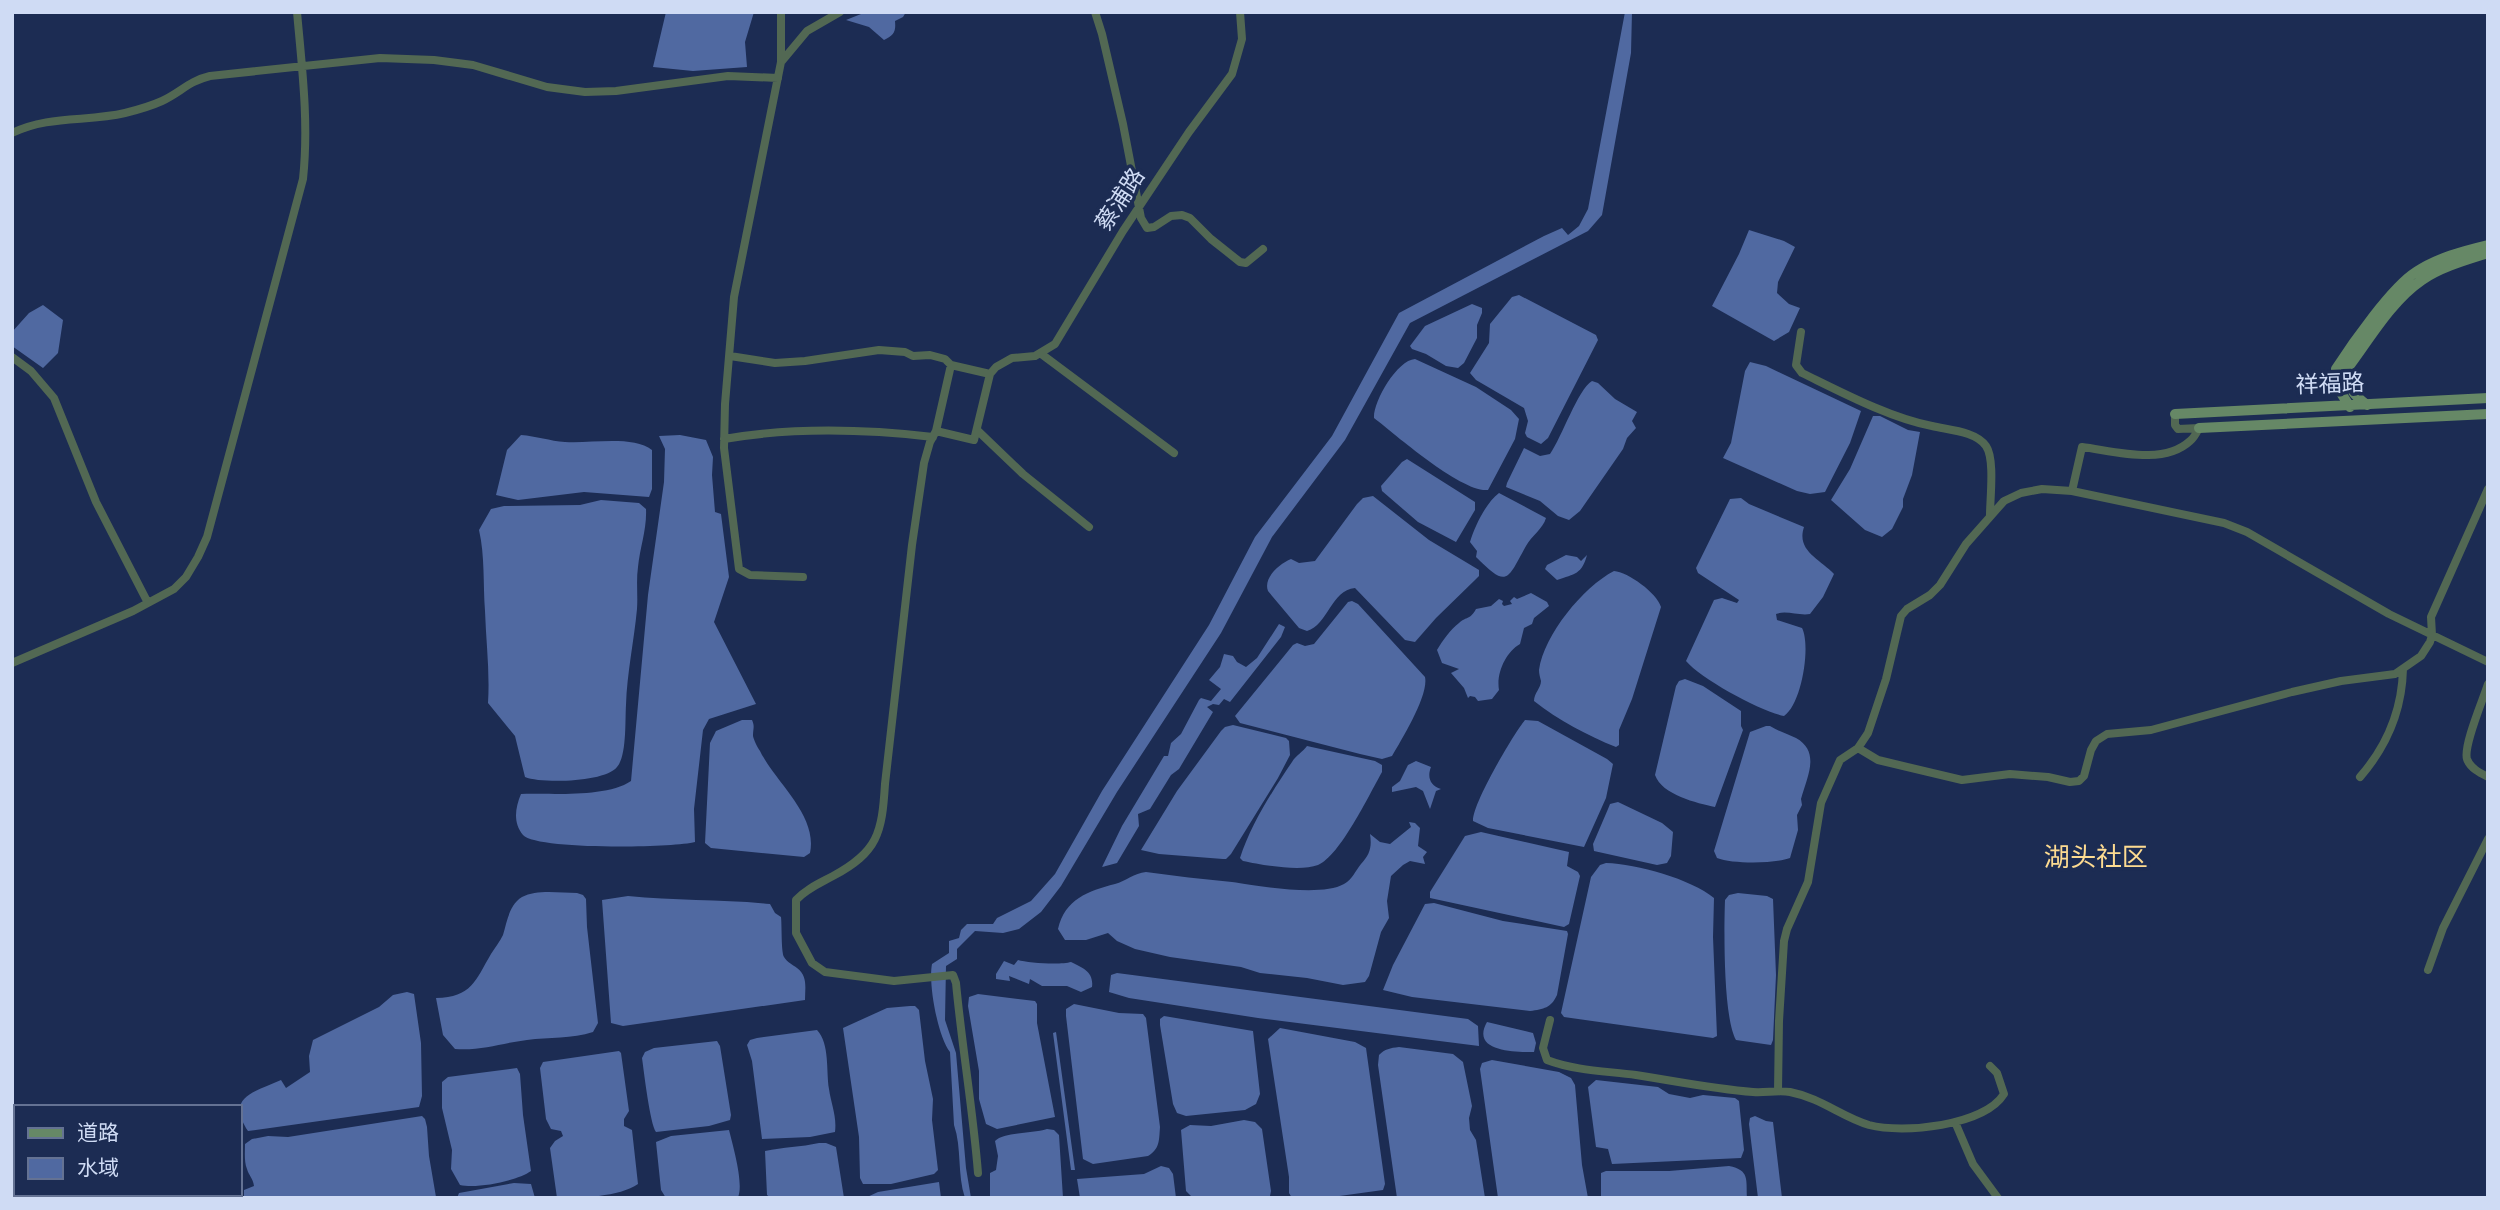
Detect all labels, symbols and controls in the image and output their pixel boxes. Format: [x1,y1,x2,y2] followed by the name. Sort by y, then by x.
[1088,162,1154,238] street label: 蔡浦路
[2295,366,2365,404] street label: 祥福路
[2044,838,2148,878] district label: 湖头社区
[14,1105,242,1196] legend
[77,1118,119,1150] text: 道路
[77,1153,119,1185] text: 水域

